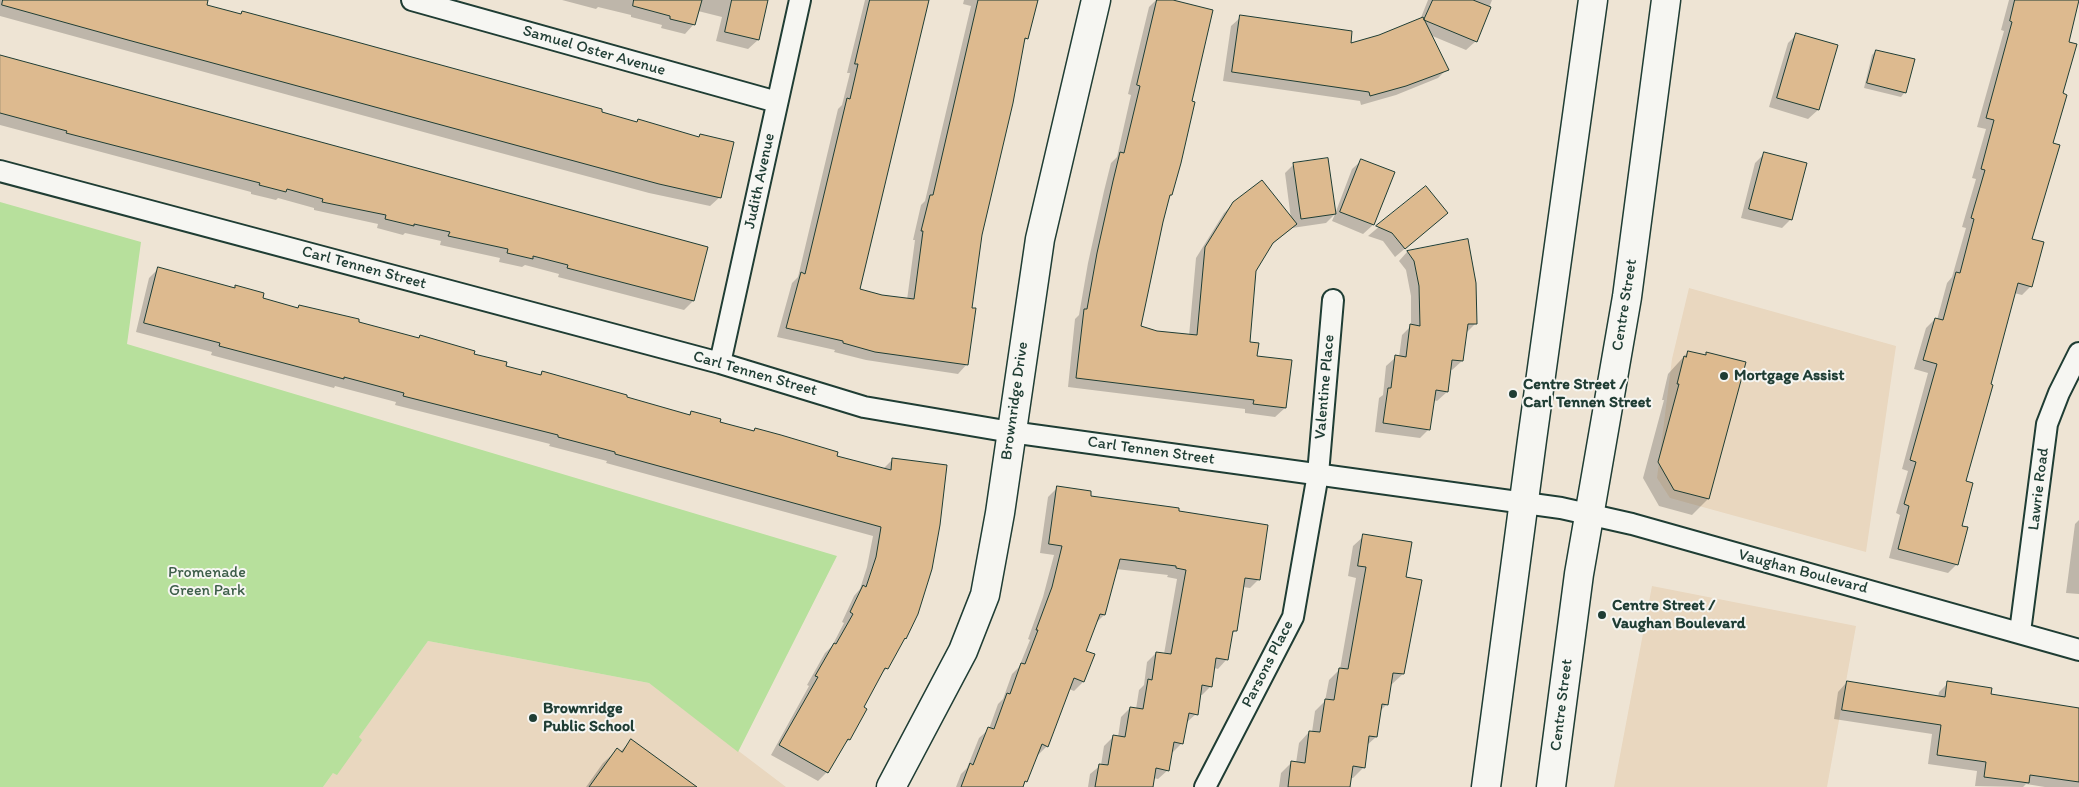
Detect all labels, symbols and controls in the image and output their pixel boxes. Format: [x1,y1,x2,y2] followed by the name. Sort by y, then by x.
[520,21,668,81] street label: Samuel Oster Avenue
[740,131,780,231] street label: Judith Avenue
[300,242,428,294] street label: Carl Tennen Street
[1608,258,1642,352] street label: Centre Street
[1311,334,1339,440] street label: Valentine Place
[997,341,1033,461] street label: Brownridge Drive
[691,347,819,401] street label: Carl Tennen Street
[1734,366,1844,386] place label: Mortgage Assist
[1718,370,1730,382] marker: Mortgage Assist
[1523,375,1651,413] place label: Centre Street / Carl Tennen Street
[1507,388,1519,400] marker: Centre Street / Carl Tennen Street
[1086,433,1216,469] street label: Carl Tennen Street
[2024,447,2054,531] street label: Lawrie Road
[1736,545,1870,599] street label: Vaughan Boulevard
[168,563,246,601] park label: Promenade Green Park
[1612,596,1746,634] place label: Centre Street / Vaughan Boulevard
[1596,609,1608,621] marker: Centre Street / Vaughan Boulevard
[1238,617,1298,711] street label: Parsons Place
[1547,658,1577,752] street label: Centre Street
[543,699,635,737] place label: Brownridge Public School
[527,712,539,724] marker: Brownridge Public School

